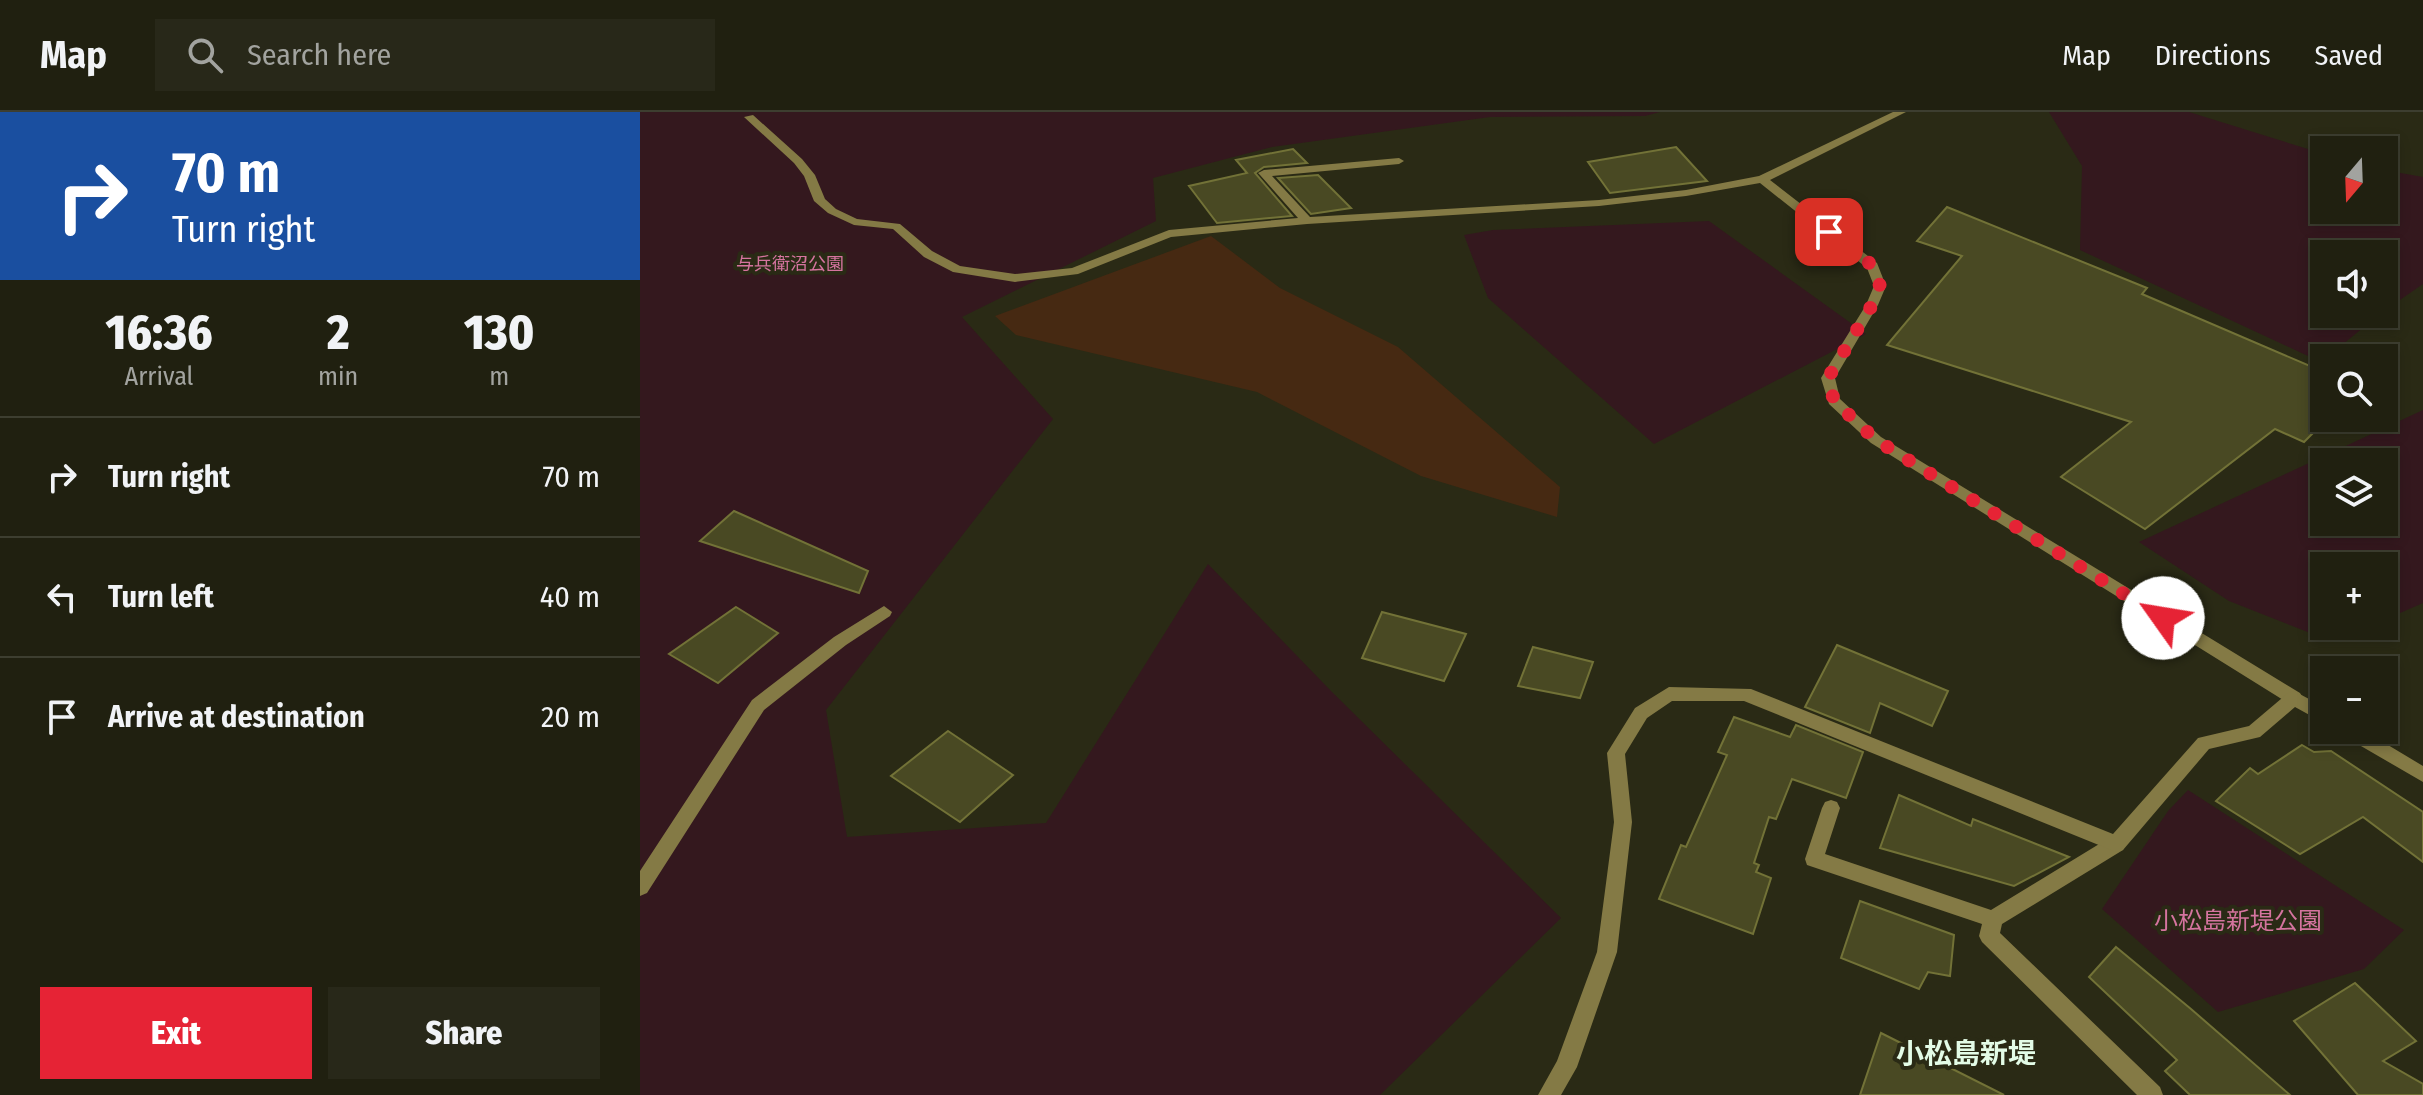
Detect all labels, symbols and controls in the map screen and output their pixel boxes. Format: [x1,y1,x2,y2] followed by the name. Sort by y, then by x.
[155,19,715,91] search box
[40,32,107,78] text: Map
[183,33,227,77] icon: search
[247,37,391,73] text: Search here
[2062,39,2111,72] text: Map
[2155,39,2271,72] text: Directions
[2315,39,2383,72] text: Saved
[2310,136,2398,224] north arrow
[2310,136,2398,744] map controls
[172,140,280,207] text: 70 m
[40,144,144,248] icon: right
[1795,198,1863,266] pin
[172,208,315,252] text: Turn right
[1807,210,1851,254] icon: arrive
[2310,240,2398,328] button: sound
[736,253,844,275] park label: 与兵衛沼公園
[106,304,212,362] text: 16:36
[327,304,349,362] text: 2
[464,304,534,362] text: 130
[2310,344,2398,432] button: search
[125,361,194,392] text: Arrival
[318,361,358,392] text: min
[489,361,509,392] text: m
[2310,448,2398,536] button: layers
[40,455,84,499] icon: right
[108,459,230,495] text: Turn right
[542,459,600,495] text: 70 m
[2310,552,2398,640] button: +
[40,575,84,619] icon: left
[2121,576,2205,660] position arrow
[108,579,214,615] text: Turn left
[540,579,600,615] text: 40 m
[2310,656,2398,744] button: −
[40,695,84,739] icon: arrive
[108,699,365,735] text: Arrive at destination
[541,699,600,735] text: 20 m
[2154,907,2322,935] park label: 小松島新堤公園
[40,987,312,1079] button: Exit
[328,987,600,1079] button: Share
[1896,1037,2036,1070] district label: 小松島新堤

